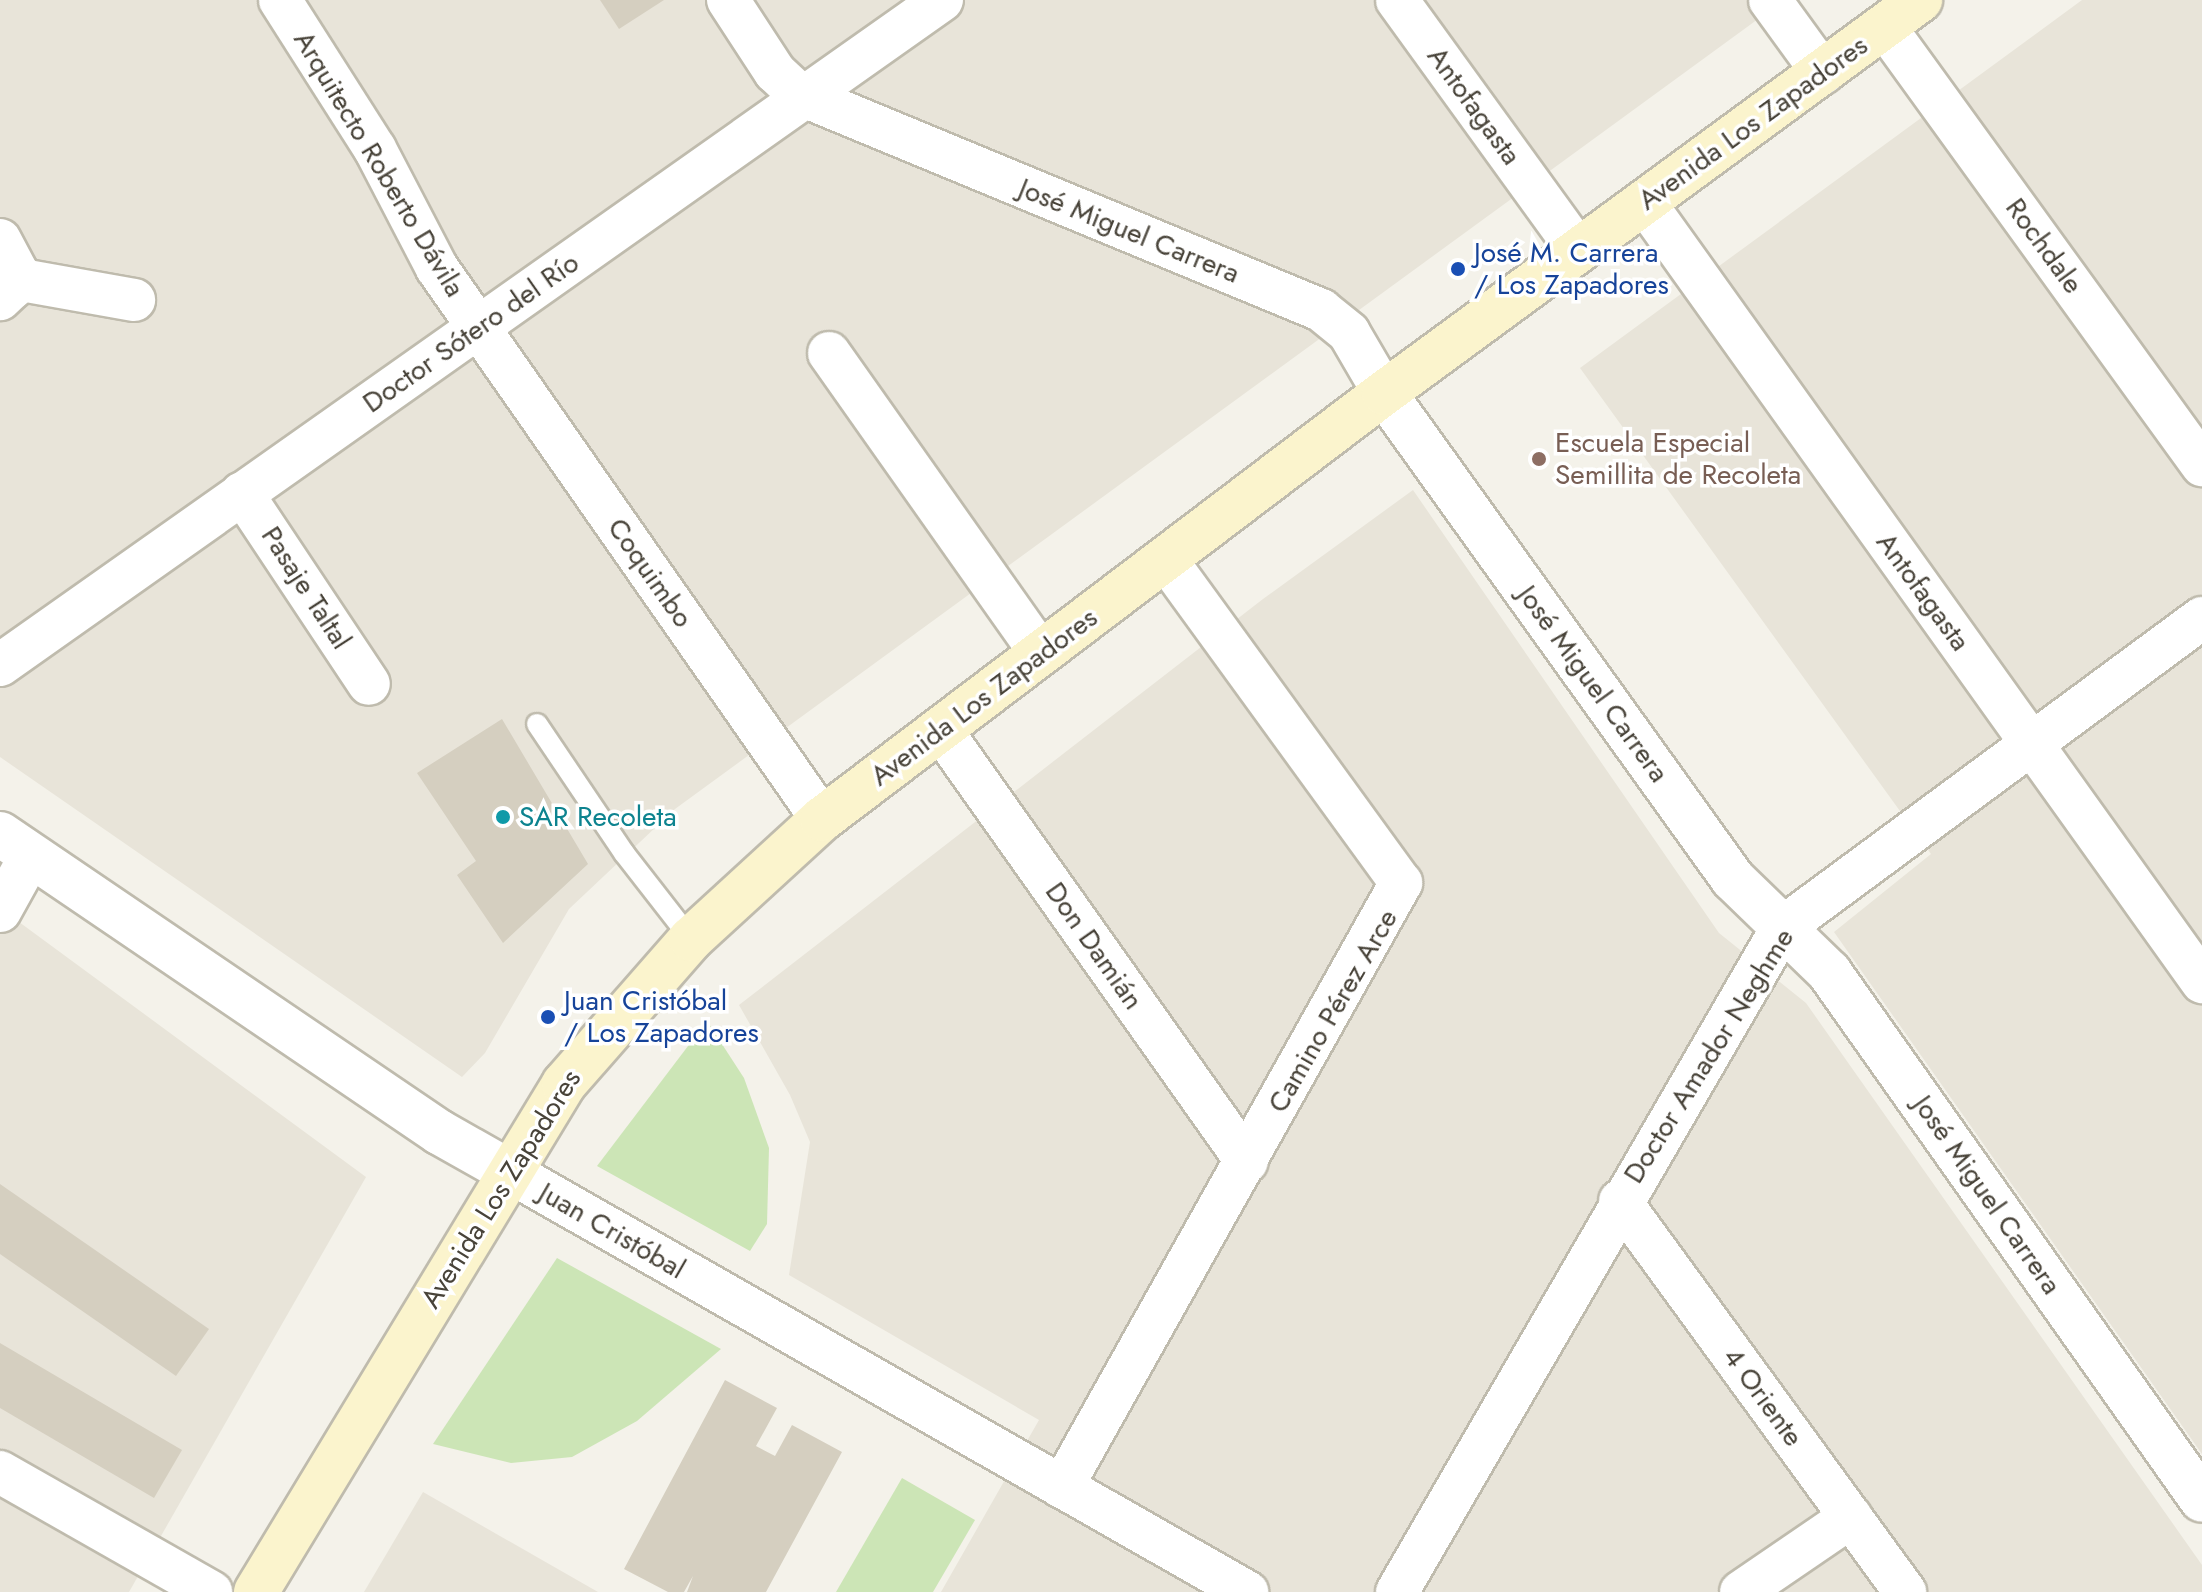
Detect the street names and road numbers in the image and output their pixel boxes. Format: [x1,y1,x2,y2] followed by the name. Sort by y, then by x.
[286,25,472,303] street label: Arquitecto Roberto Dávila
[1632,29,1874,217] street label: Avenida Los Zapadores
[1420,40,1528,172] street label: Antofagasta
[1014,171,1244,291] street label: José Miguel Carrera
[1998,192,2090,300] street label: Rochdale
[357,246,585,420] street label: Doctor Sótero del Río
[600,512,700,634] street label: Coquimbo
[254,520,358,656] street label: Pasaje Taltal
[1869,526,1977,658] street label: Antofagasta
[1510,579,1676,789] street label: José Miguel Carrera
[864,601,1104,793] street label: Avenida Los Zapadores
[1038,876,1150,1016] street label: Don Damián
[1261,903,1405,1119] street label: Camino Pérez Arce
[1617,923,1801,1189] street label: Doctor Amador Neghme
[414,1063,588,1315] street label: Avenida Los Zapadores
[1906,1089,2068,1301] street label: José Miguel Carrera
[533,1176,691,1286] street label: Juan Cristóbal
[1716,1341,1810,1453] street label: 4 Oriente

